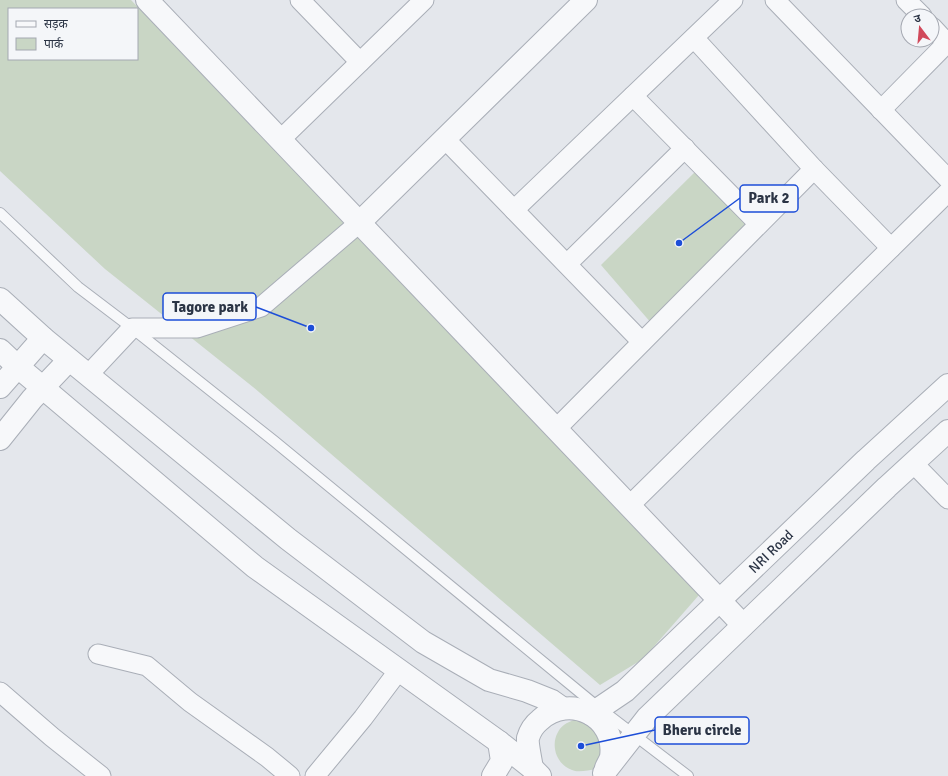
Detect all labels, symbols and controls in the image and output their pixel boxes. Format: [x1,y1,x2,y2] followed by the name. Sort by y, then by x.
[8,8,138,60] legend
[900,8,940,48] north arrow
[912,12,923,26] text: उ
[44,17,69,32] text: सड़क
[44,37,64,52] text: पार्क
[740,185,798,212] callout: Park 2
[748,189,790,207] text: Park 2
[163,293,256,320] callout: Tagore park
[172,298,248,316] text: Tagore park
[745,526,797,577] street label: NRI Road
[655,717,749,744] callout: Bheru circle
[663,721,741,739] text: Bheru circle

